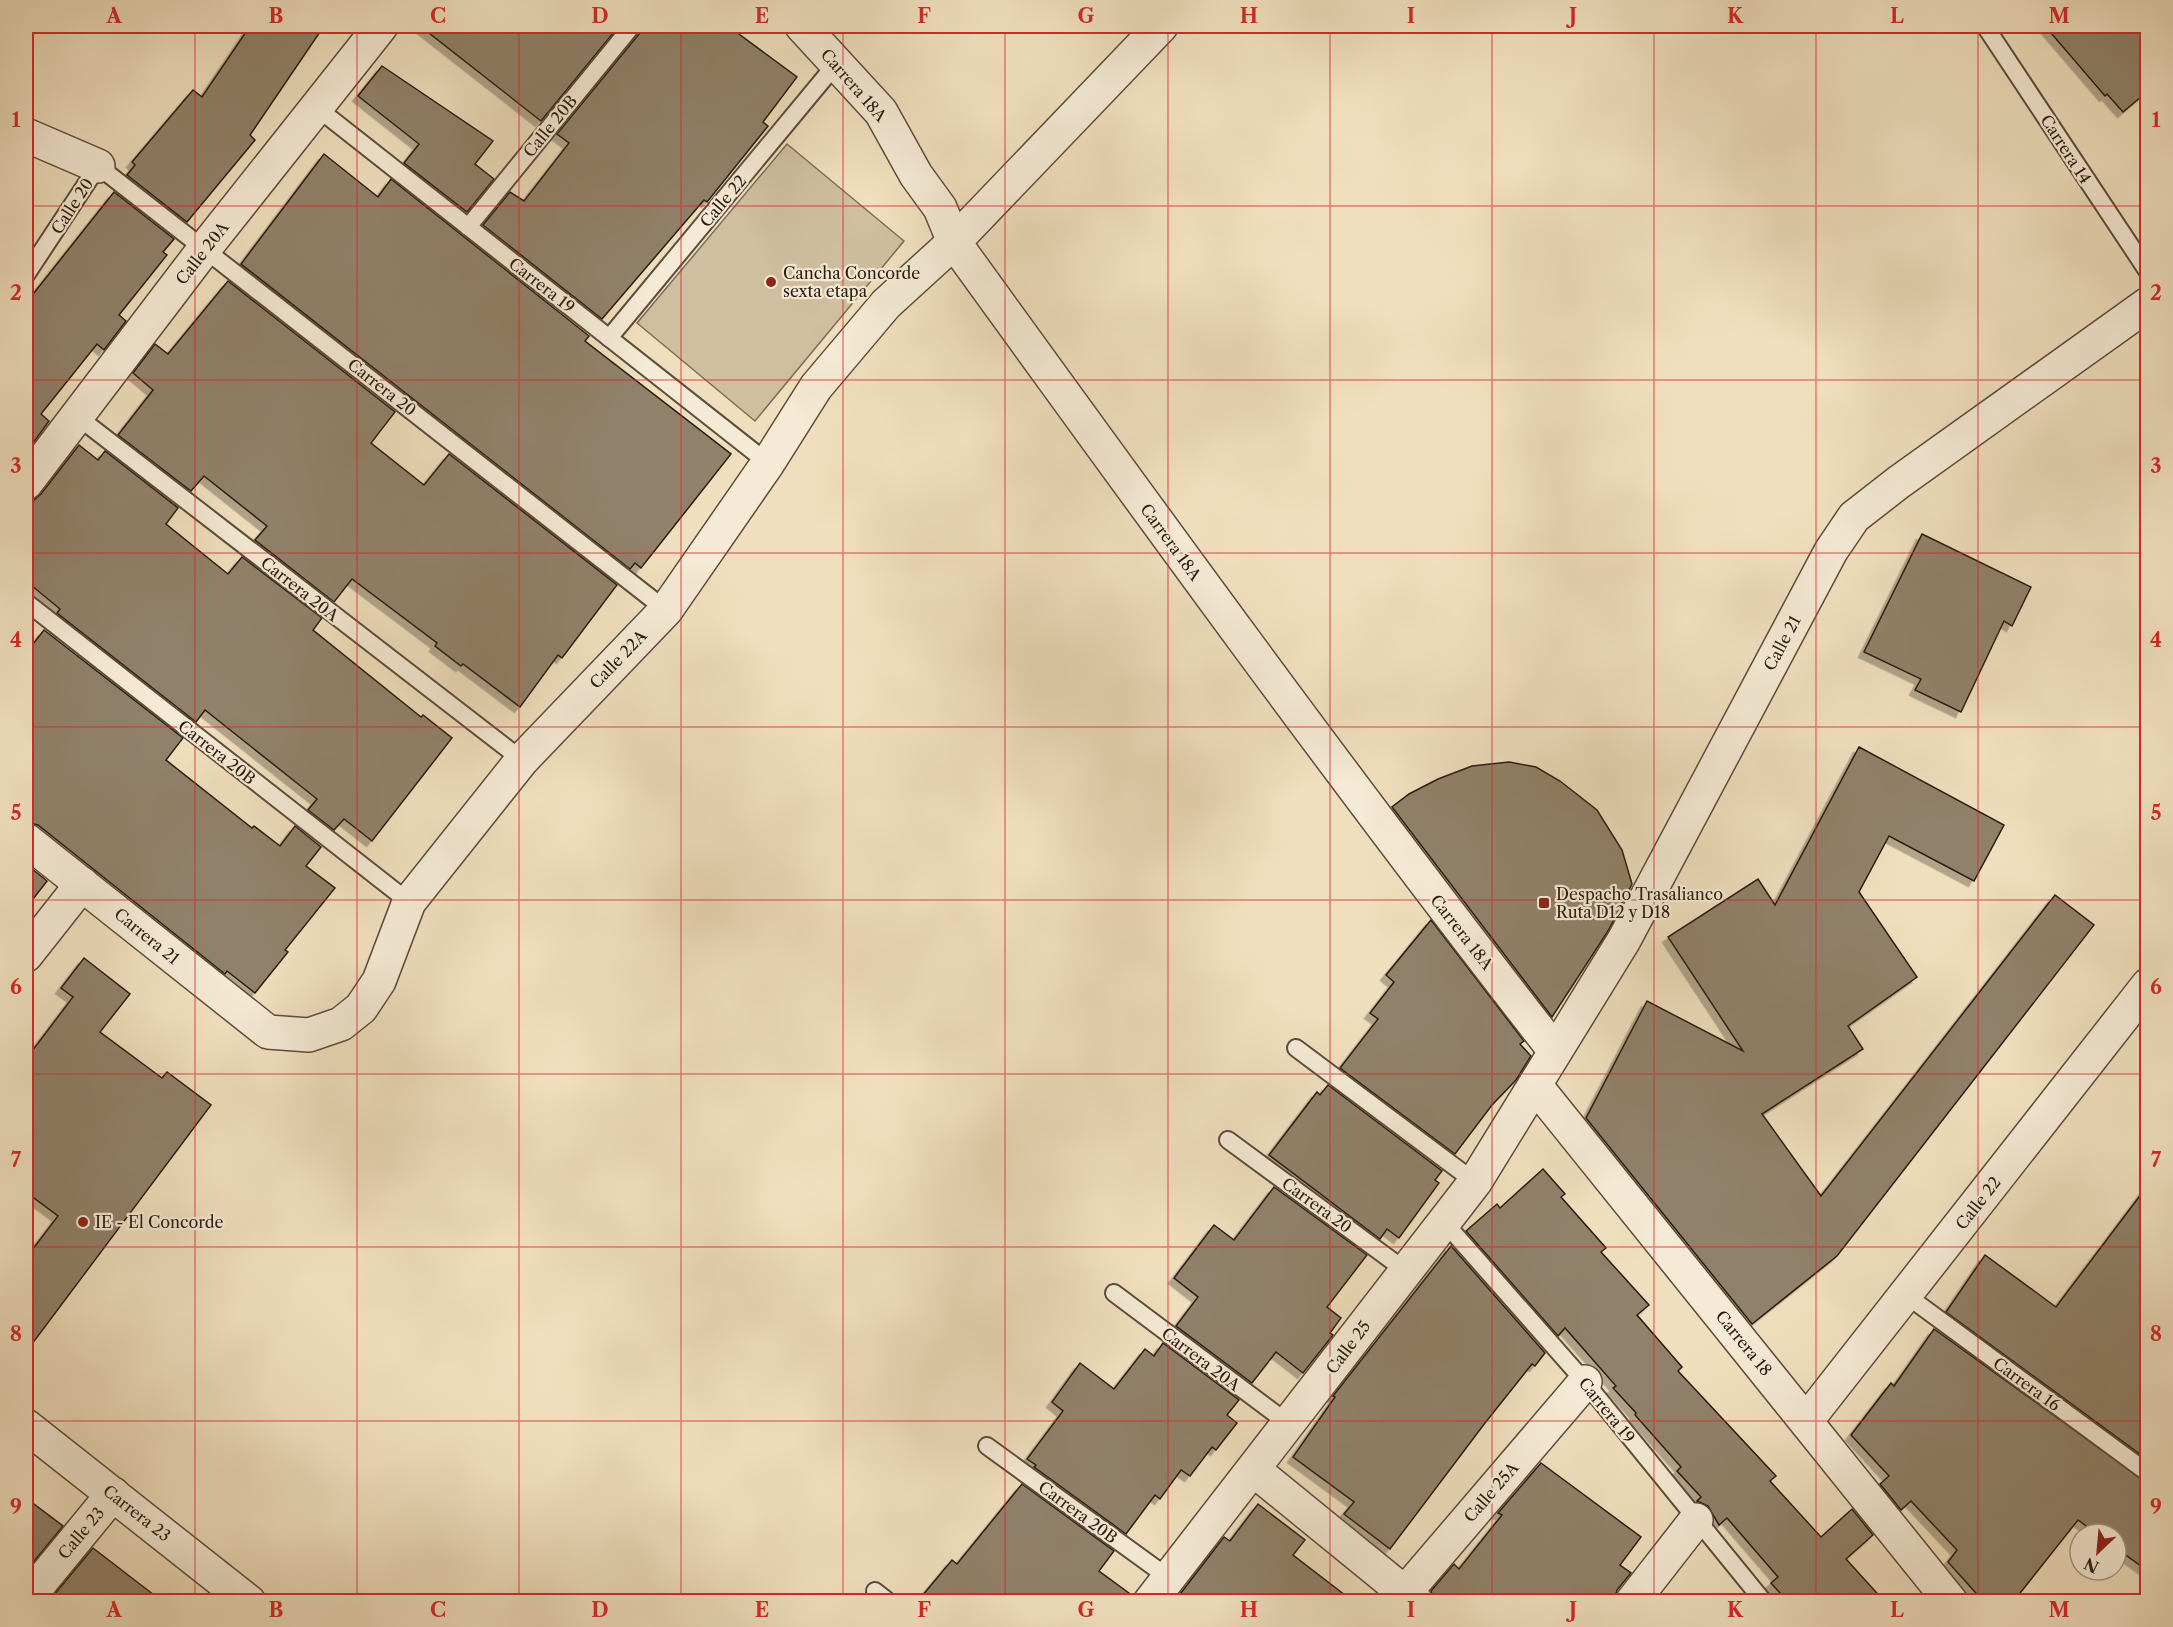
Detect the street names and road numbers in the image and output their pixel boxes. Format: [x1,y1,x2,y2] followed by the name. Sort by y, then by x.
[817,44,892,126] street label: Carrera 18A
[519,91,581,161] street label: Calle 20B
[2036,111,2096,187] street label: Carrera 14
[695,171,751,231] street label: Calle 22
[46,174,98,238] street label: Calle 20
[171,217,234,289] street label: Calle 20A
[505,253,579,317] street label: Carrera 19
[344,354,420,420] street label: Carrera 20
[1136,500,1206,585] street label: Carrera 18A
[257,552,344,626] street label: Carrera 20A
[1759,612,1805,674] street label: Calle 21
[585,625,652,692] street label: Calle 22A
[174,716,260,788] street label: Carrera 20B
[1426,890,1498,975] street label: Carrera 18A
[110,904,184,969] street label: Carrera 21
[1951,1172,2005,1234] street label: Calle 22
[1278,1173,1356,1237] street label: Carrera 20
[1712,1306,1776,1380] street label: Carrera 18
[1322,1316,1374,1378] street label: Calle 25
[1158,1323,1245,1396] street label: Carrera 20A
[1989,1353,2065,1415] street label: Carrera 16
[1575,1373,1639,1447] street label: Carrera 19
[1459,1457,1523,1526] street label: Calle 25A
[1035,1477,1121,1547] street label: Carrera 20B
[99,1480,175,1546] street label: Carrera 23
[54,1503,108,1563] street label: Calle 23

